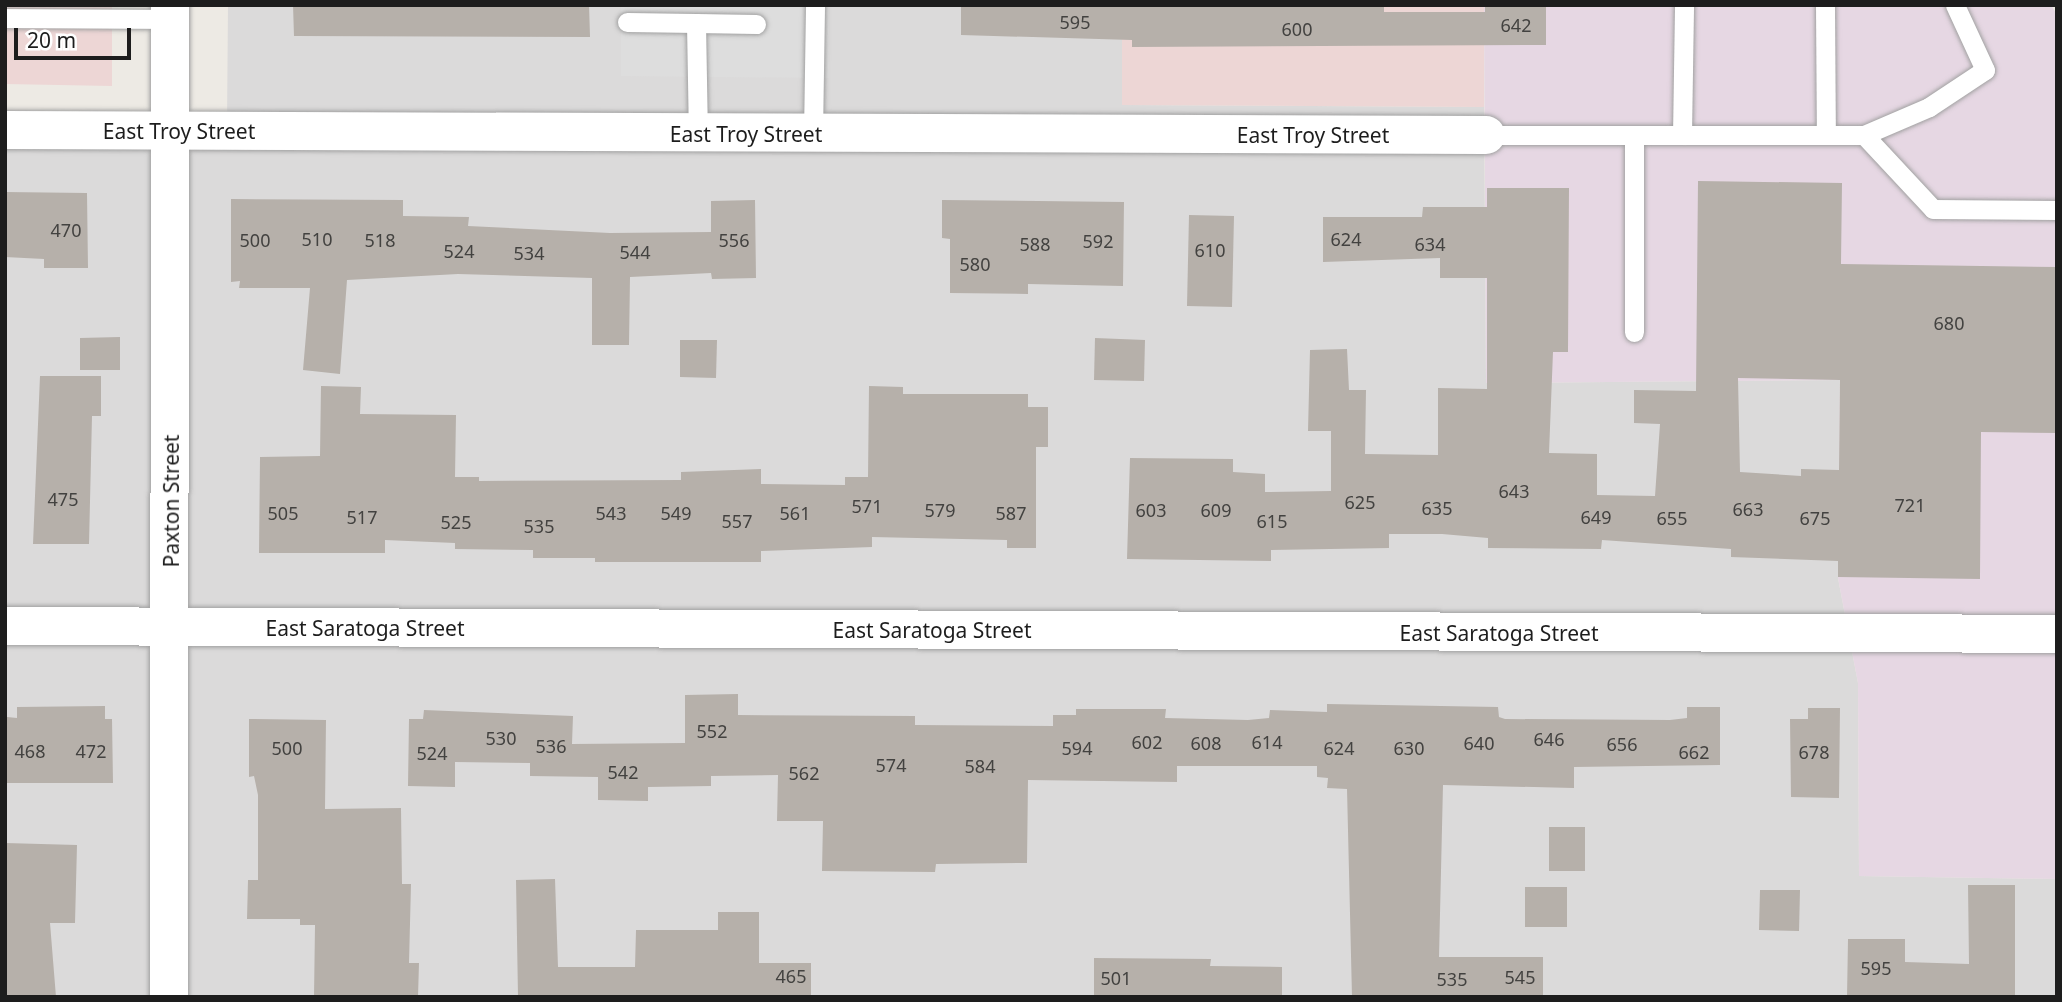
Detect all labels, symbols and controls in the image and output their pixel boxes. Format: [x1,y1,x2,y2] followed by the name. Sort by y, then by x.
[1060,11,1090,33] house number: 595
[18,14,135,58] scale bar
[1501,14,1531,36] house number: 642
[1282,18,1312,40] house number: 600
[27,26,76,54] text: 20 m
[103,118,255,144] street label: East Troy Street
[670,121,822,147] street label: East Troy Street
[1237,122,1389,148] street label: East Troy Street
[51,219,81,241] house number: 470
[302,228,332,250] house number: 510
[1331,228,1361,250] house number: 624
[240,229,270,251] house number: 500
[365,229,395,251] house number: 518
[719,229,749,251] house number: 556
[1083,230,1113,252] house number: 592
[1020,233,1050,255] house number: 588
[1415,233,1445,255] house number: 634
[1195,239,1225,261] house number: 610
[444,240,474,262] house number: 524
[620,241,650,263] house number: 544
[514,242,544,264] house number: 534
[960,253,990,275] house number: 580
[1934,312,1964,334] house number: 680
[158,435,184,567] street label: Paxton Street
[1499,480,1529,502] house number: 643
[48,488,78,510] house number: 475
[1345,491,1375,513] house number: 625
[1895,494,1925,516] house number: 721
[852,495,882,517] house number: 571
[1422,497,1452,519] house number: 635
[1733,498,1763,520] house number: 663
[925,499,955,521] house number: 579
[1136,499,1166,521] house number: 603
[1201,499,1231,521] house number: 609
[268,502,298,524] house number: 505
[596,502,626,524] house number: 543
[661,502,691,524] house number: 549
[780,502,810,524] house number: 561
[996,502,1026,524] house number: 587
[347,506,377,528] house number: 517
[1581,506,1611,528] house number: 649
[1657,507,1687,529] house number: 655
[1800,507,1830,529] house number: 675
[722,510,752,532] house number: 557
[1257,510,1287,532] house number: 615
[441,511,471,533] house number: 525
[524,515,554,537] house number: 535
[266,615,464,641] street label: East Saratoga Street
[833,617,1031,643] street label: East Saratoga Street
[1400,620,1598,646] street label: East Saratoga Street
[697,720,727,742] house number: 552
[486,727,516,749] house number: 530
[1534,728,1564,750] house number: 646
[1132,731,1162,753] house number: 602
[1252,731,1282,753] house number: 614
[1191,732,1221,754] house number: 608
[1464,732,1494,754] house number: 640
[1607,733,1637,755] house number: 656
[536,735,566,757] house number: 536
[272,737,302,759] house number: 500
[1062,737,1092,759] house number: 594
[1324,737,1354,759] house number: 624
[1394,737,1424,759] house number: 630
[15,740,45,762] house number: 468
[76,740,106,762] house number: 472
[1679,741,1709,763] house number: 662
[1799,741,1829,763] house number: 678
[417,742,447,764] house number: 524
[876,754,906,776] house number: 574
[965,755,995,777] house number: 584
[608,761,638,783] house number: 542
[789,762,819,784] house number: 562
[1861,957,1891,979] house number: 595
[776,965,806,987] house number: 465
[1505,966,1535,988] house number: 545
[1101,967,1131,989] house number: 501
[1437,968,1467,990] house number: 535

